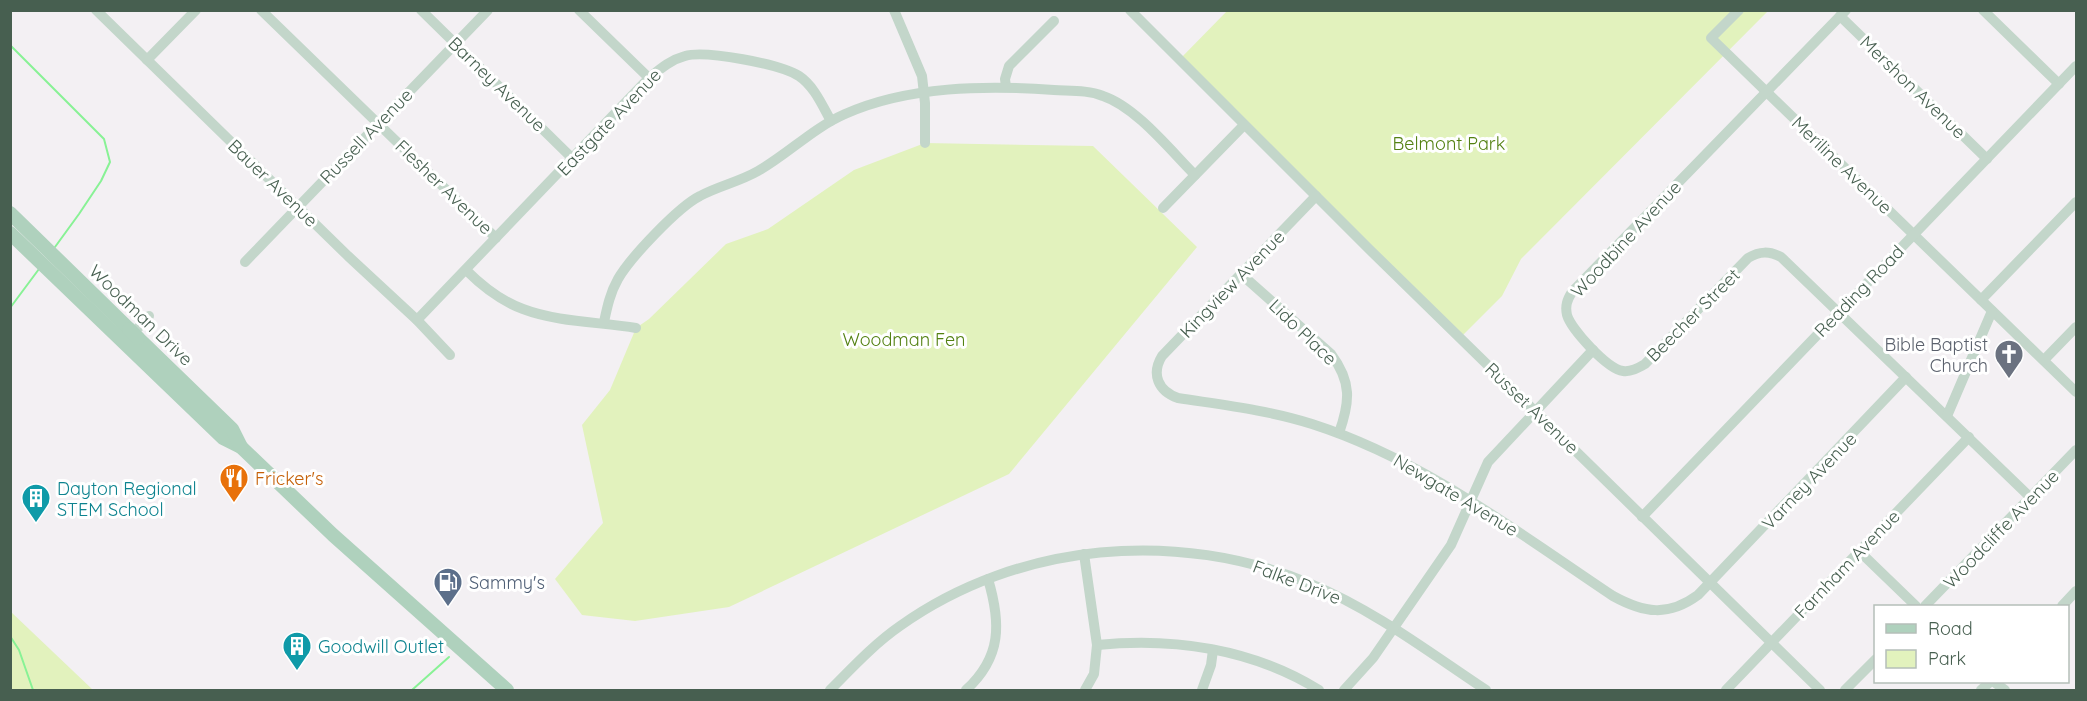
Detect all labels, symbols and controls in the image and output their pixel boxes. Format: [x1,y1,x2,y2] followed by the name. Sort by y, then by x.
[1855,31,1971,143] street label: Mershon Avenue
[443,32,551,136] street label: Barney Avenue
[552,64,666,180] street label: Eastgate Avenue
[315,83,417,189] street label: Russell Avenue
[1787,111,1897,219] street label: Meriline Avenue
[1393,132,1505,155] park label: Belmont Park
[223,134,323,232] street label: Bauer Avenue
[390,135,498,239] street label: Flesher Avenue
[1566,176,1686,302] street label: Woodbine Avenue
[1175,225,1289,343] street label: Kingview Avenue
[1809,240,1909,342] street label: Reading Road
[84,260,198,370] street label: Woodman Drive
[1641,263,1745,367] street label: Beecher Street
[1264,294,1342,370] street label: Lido Place
[843,328,965,351] park label: Woodman Fen
[1884,333,1988,377] place label: Bible Baptist Church
[1993,338,2025,380] church icon: Bible Baptist Church
[1480,357,1584,459] street label: Russet Avenue
[1757,427,1861,535] street label: Varney Avenue
[1389,449,1523,541] street label: Newgate Avenue
[218,462,250,504] restaurant icon: Fricker's
[1938,465,2064,593] street label: Woodcliffe Avenue
[255,467,323,490] place label: Fricker's
[57,477,197,521] place label: Dayton Regional STEM School
[20,482,52,524] building icon: Dayton Regional STEM School
[1789,505,1905,623] street label: Farnham Avenue
[1250,555,1344,609] street label: Falke Drive
[432,566,464,608] fuel station icon: Sammy's
[469,571,545,594] place label: Sammy's
[1874,605,2069,683] legend
[1928,617,1973,640] text: Road
[281,630,313,672] building icon: Goodwill Outlet
[318,635,444,658] place label: Goodwill Outlet
[1928,647,1966,670] text: Park

